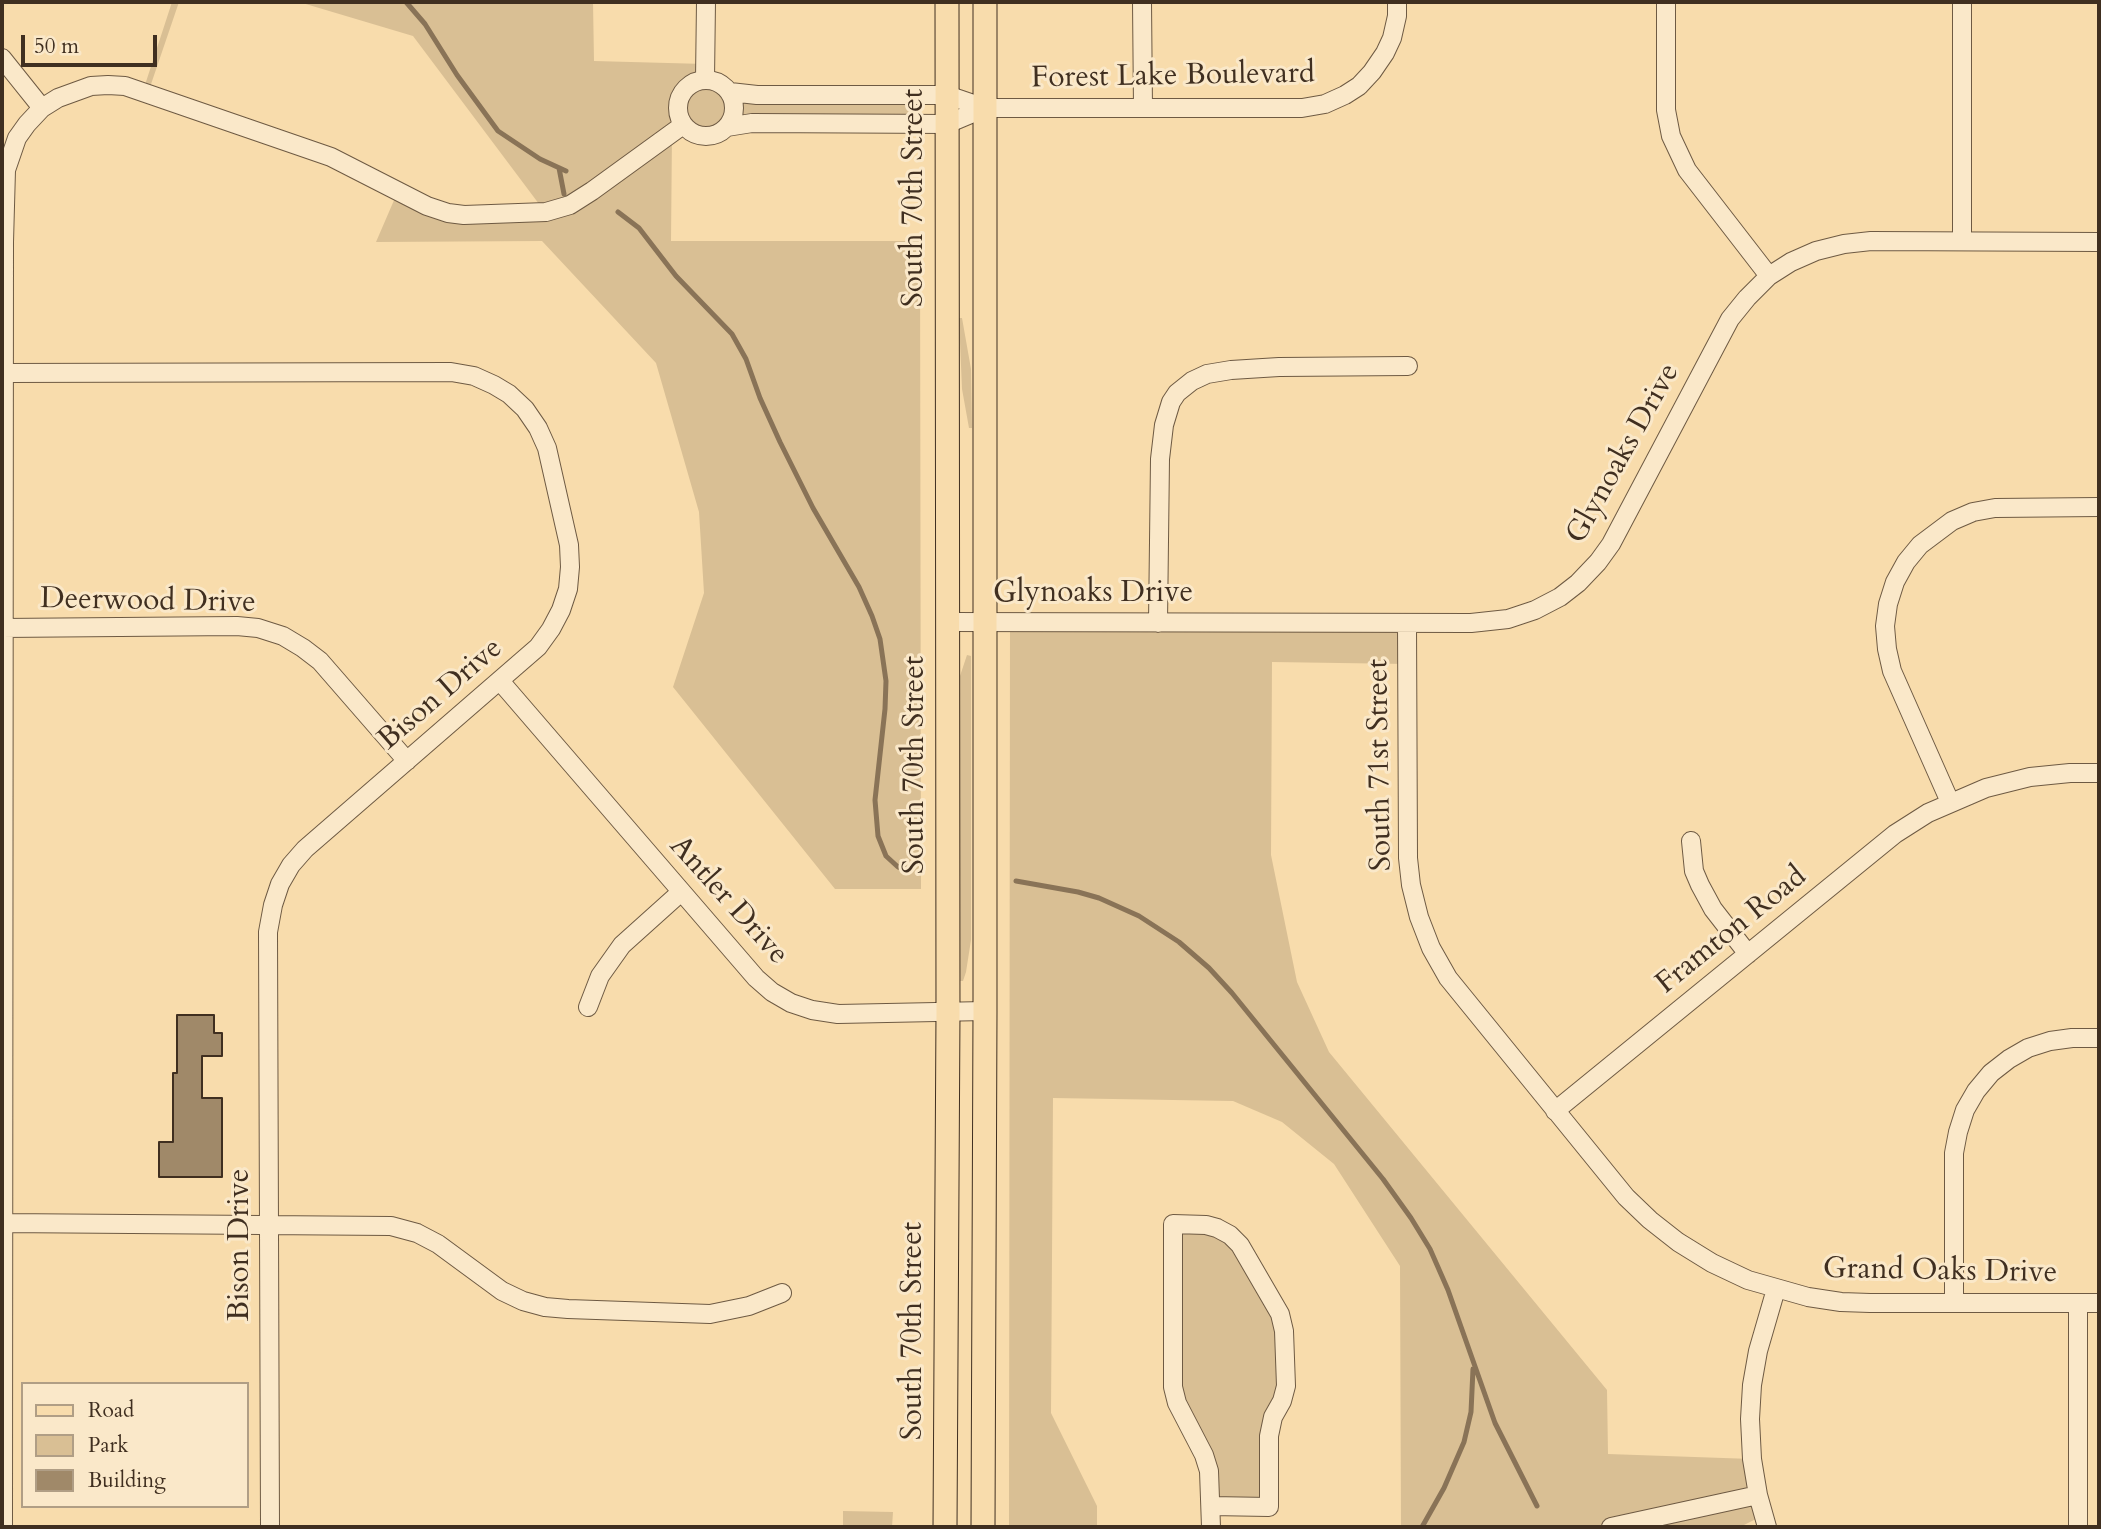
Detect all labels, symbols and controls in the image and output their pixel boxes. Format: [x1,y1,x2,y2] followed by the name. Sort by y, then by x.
[24,21,161,65] scale bar
[34,32,79,61] text: 50 m
[1031,57,1315,97] street label: Forest Lake Boulevard
[897,89,933,307] street label: South 70th Street
[1560,358,1688,550] street label: Glynoaks Drive
[993,576,1193,612] street label: Glynoaks Drive
[40,582,256,622] street label: Deerwood Drive
[372,631,510,759] street label: Bison Drive
[898,656,934,874] street label: South 70th Street
[1361,659,1401,871] street label: South 71st Street
[661,829,795,973] street label: Antler Drive
[1650,859,1814,1003] street label: Framton Road
[223,1169,259,1321] street label: Bison Drive
[896,1222,932,1440] street label: South 70th Street
[1823,1252,2057,1292] street label: Grand Oaks Drive
[21,1382,248,1508] legend
[88,1396,134,1425] text: Road
[88,1431,128,1460] text: Park
[88,1466,166,1495] text: Building

